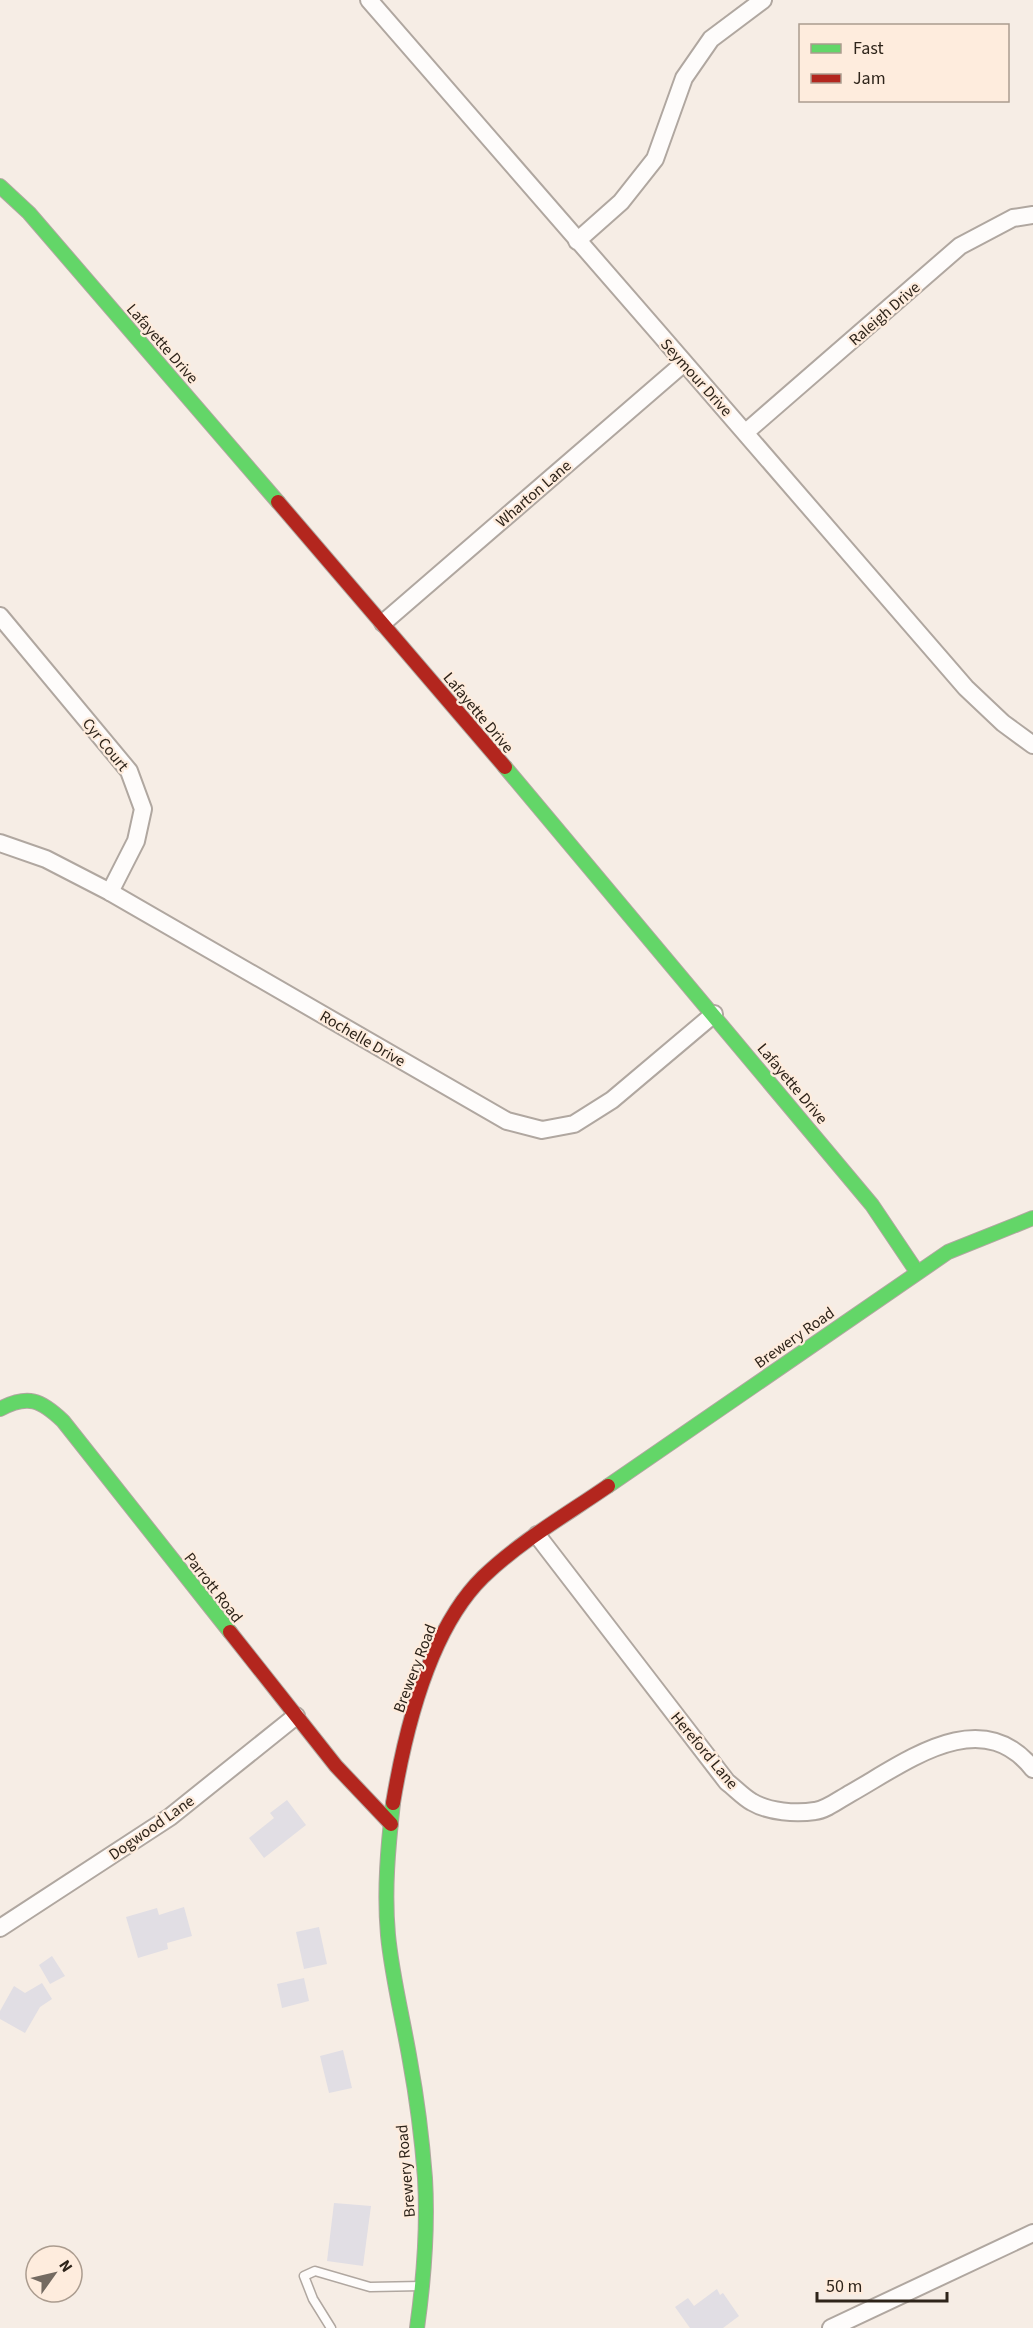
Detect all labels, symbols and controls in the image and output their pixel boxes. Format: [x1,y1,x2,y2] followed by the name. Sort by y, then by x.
[799,24,1009,102] legend
[853,36,884,61] text: Fast
[853,66,886,91] text: Jam
[844,277,925,351] street label: Raleigh Drive
[121,299,203,388] street label: Lafayette Drive
[655,334,737,422] street label: Seymour Drive
[491,455,576,533] street label: Wharton Lane
[438,667,519,758] street label: Lafayette Drive
[77,713,134,776] street label: Cyr Court
[316,1005,409,1072] street label: Rochelle Drive
[752,1038,833,1129] street label: Lafayette Drive
[750,1302,839,1374] street label: Brewery Road
[179,1548,248,1627] street label: Parrott Road
[388,1621,442,1716] street label: Brewery Road
[665,1707,743,1794] street label: Hereford Lane
[104,1790,199,1865] street label: Dogwood Lane
[391,2124,421,2218] street label: Brewery Road
[24,2244,84,2304] north arrow
[54,2256,78,2277] text: N
[817,2265,948,2303] scale bar
[826,2274,862,2299] text: 50 m

